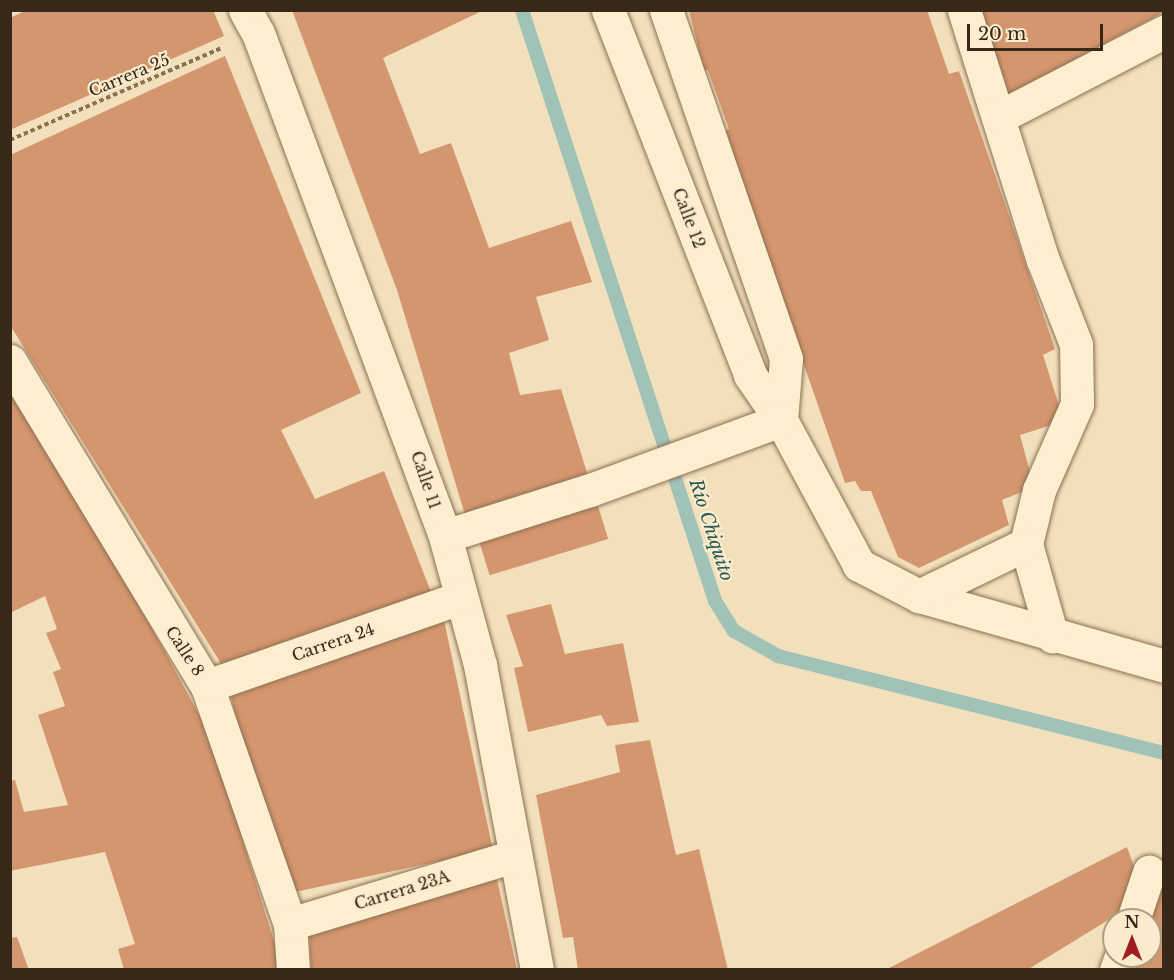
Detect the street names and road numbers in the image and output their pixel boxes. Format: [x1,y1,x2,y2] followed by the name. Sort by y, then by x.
[86,49,172,101] street label: Carrera 25
[669,185,709,251] street label: Calle 12
[407,448,445,512] street label: Calle 11
[289,619,377,665] street label: Carrera 24
[162,622,208,680] street label: Calle 8
[352,866,452,914] street label: Carrera 23A

